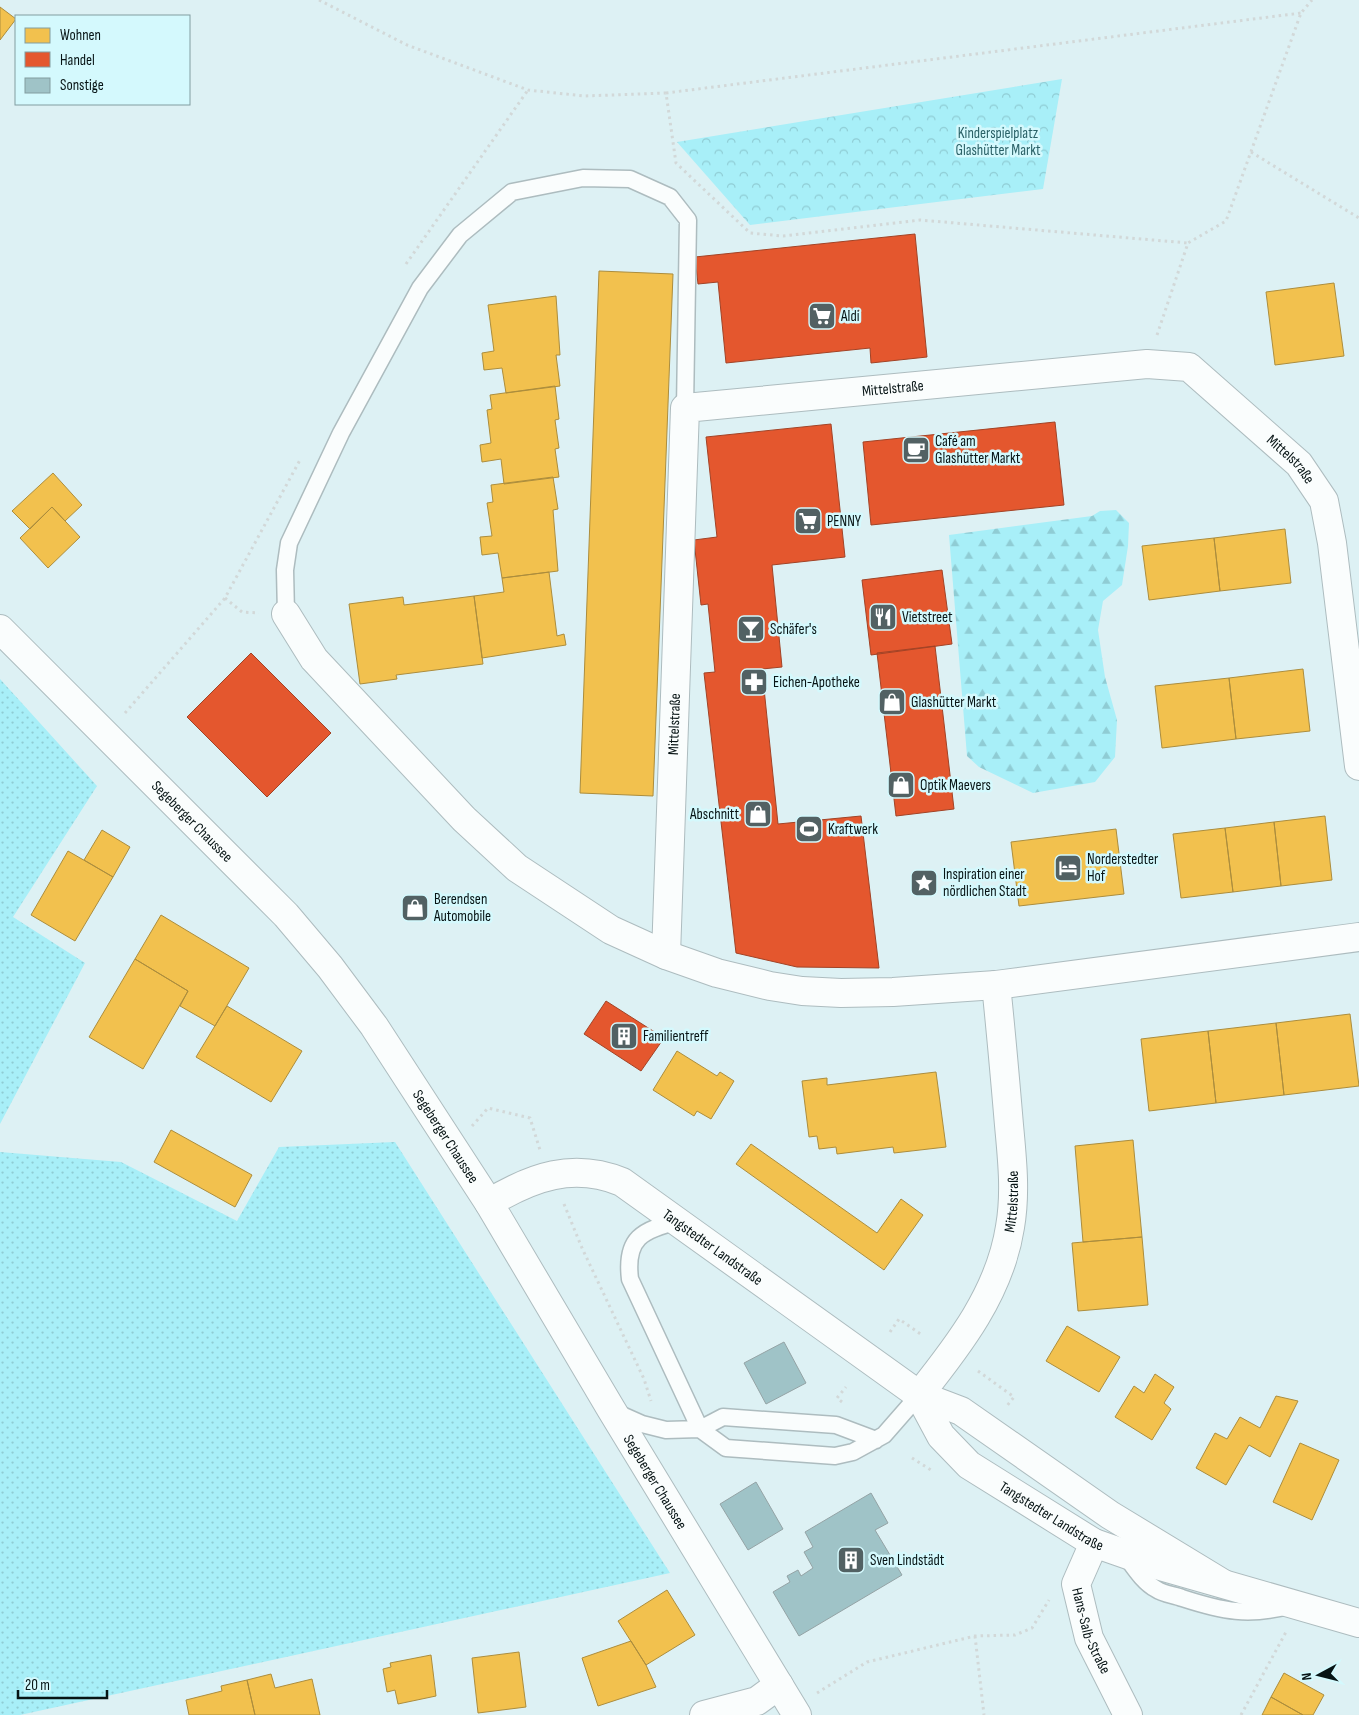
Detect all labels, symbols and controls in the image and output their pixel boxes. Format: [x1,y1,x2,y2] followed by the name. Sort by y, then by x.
[15,15,190,105] legend
[60,26,101,45] text: Wohnen
[60,51,95,70] text: Handel
[60,76,104,95] text: Sonstige
[955,124,1041,160] park label: Kinderspielplatz Glashütter Markt
[807,301,837,331] supermarket icon: Aldi
[840,307,860,326] place label: Aldi
[861,376,924,401] street label: Mittelstraße
[1263,430,1319,487] street label: Mittelstraße
[935,432,1021,468] place label: Café am Glashütter Markt
[901,435,931,465] cafe icon: Café am Glashütter Markt
[793,506,823,536] supermarket icon: PENNY
[827,512,862,531] place label: PENNY
[868,602,898,632] restaurant icon: Vietstreet
[902,608,953,627] place label: Vietstreet
[736,614,766,644] bar icon: Schäfer's
[770,620,817,639] place label: Schäfer's
[739,667,769,697] pharmacy icon: Eichen-Apotheke
[773,673,860,692] place label: Eichen-Apotheke
[877,687,907,717] shop icon: Glashütter Markt
[663,693,685,755] street label: Mittelstraße
[911,693,997,712] place label: Glashütter Markt
[886,770,916,800] shop icon: Optik Maevers
[920,776,991,795] place label: Optik Maevers
[148,777,237,866] street label: Segeberger Chaussee
[743,799,773,829] shop icon: Abschnitt
[689,805,739,824] place label: Abschnitt
[794,814,824,844] sports icon: Kraftwerk
[828,820,878,839] place label: Kraftwerk
[1087,850,1159,886] place label: Norderstedter Hof
[1053,853,1083,883] hotel icon: Norderstedter Hof
[943,865,1027,901] place label: Inspiration einer nördlichen Stadt
[909,868,939,898] place icon: Inspiration einer nördlichen Stadt
[433,890,491,926] place label: Berendsen Automobile
[400,893,430,923] shop icon: Berendsen Automobile
[609,1021,639,1051] building icon: Familientreff
[643,1027,709,1046] place label: Familientreff
[409,1086,483,1187] street label: Segeberger Chaussee
[1000,1170,1023,1234] street label: Mittelstraße
[659,1205,767,1289] street label: Tangstedter Landstraße
[619,1431,691,1533] street label: Segeberger Chaussee
[996,1477,1106,1555] street label: Tangstedter Landstraße
[836,1545,866,1575] building icon: Sven Lindstädt
[870,1551,945,1570] place label: Sven Lindstädt
[1068,1586,1115,1677] street label: Hans-Salb-Straße
[1294,1650,1344,1700] north arrow
[18,1668,106,1700] scale bar
[1298,1672,1315,1681] text: N
[25,1676,50,1695] text: 20 m

